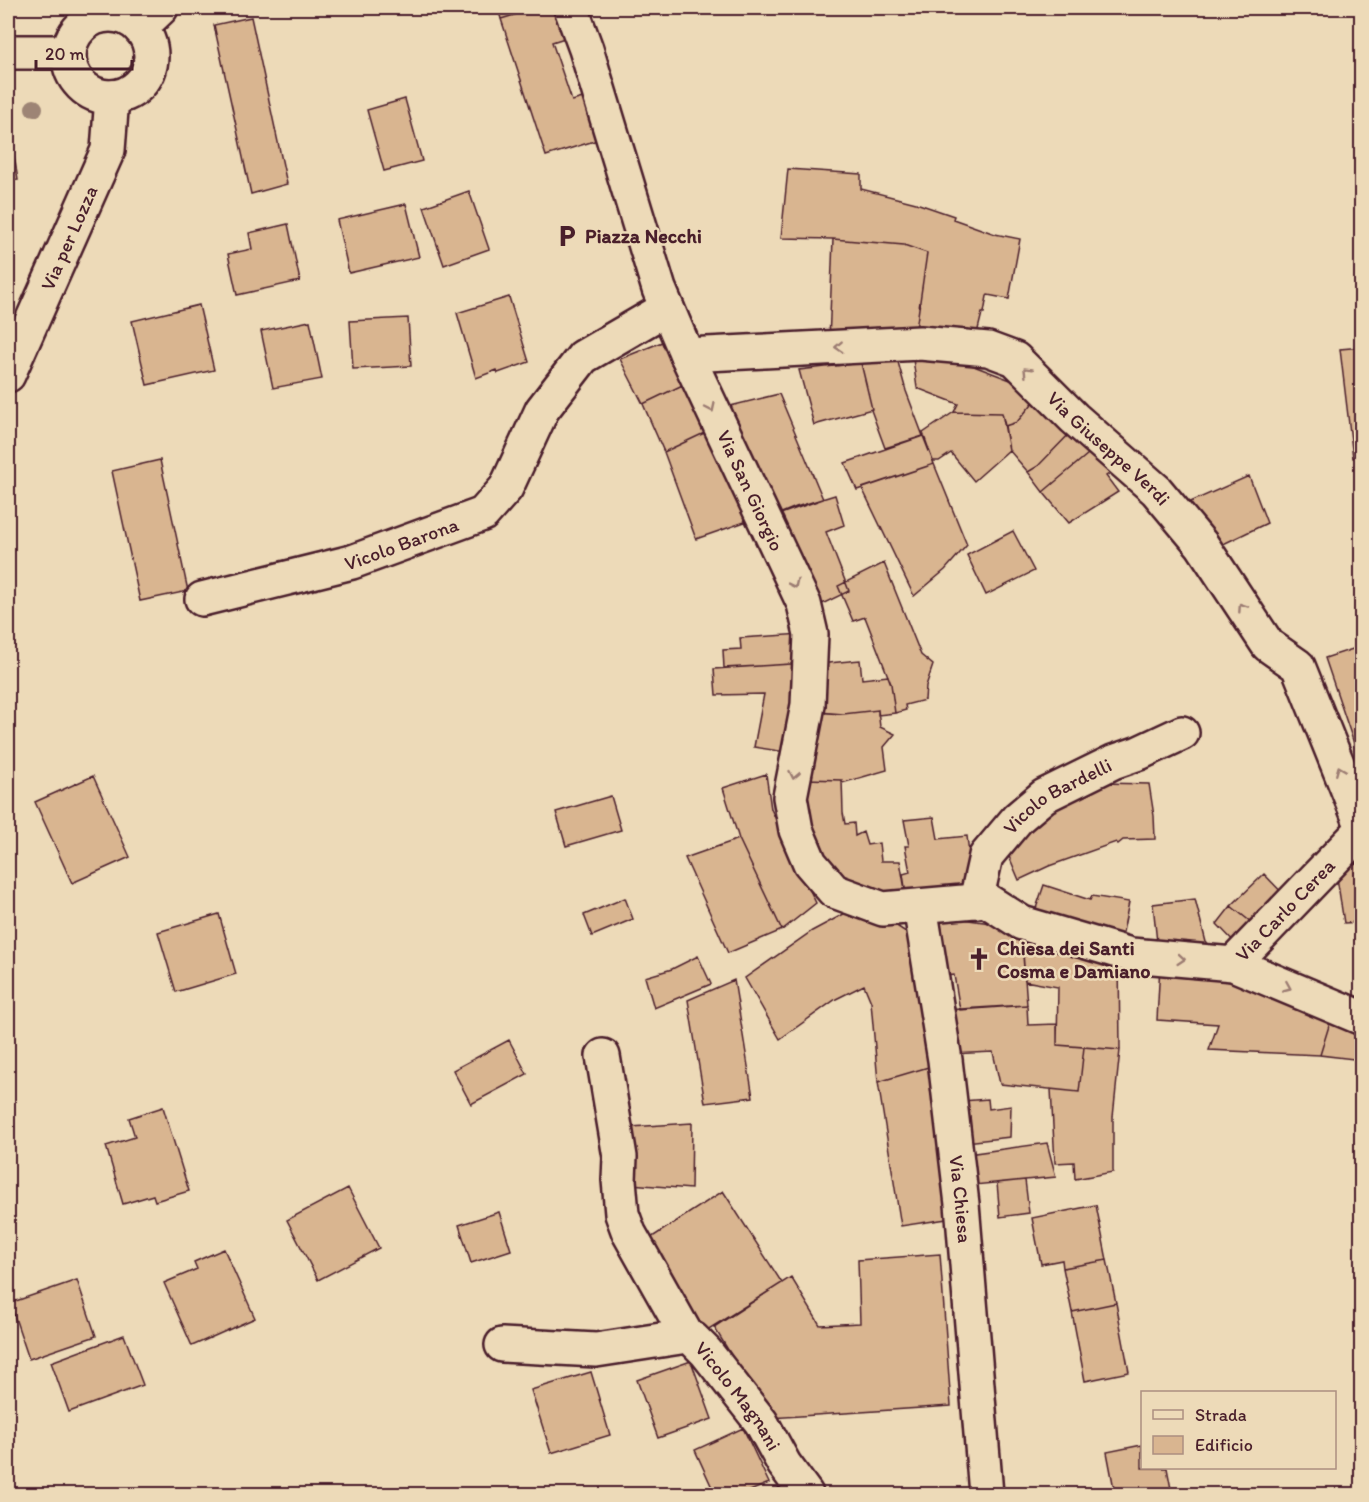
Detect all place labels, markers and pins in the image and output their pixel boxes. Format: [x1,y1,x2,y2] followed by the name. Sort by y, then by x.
[554,223,580,249] parking icon: Piazza Necchi
[585,224,702,248] place label: Piazza Necchi
[997,936,1150,983] place label: Chiesa dei Santi Cosma e Damiano
[966,946,992,972] church icon: Chiesa dei Santi Cosma e Damiano

